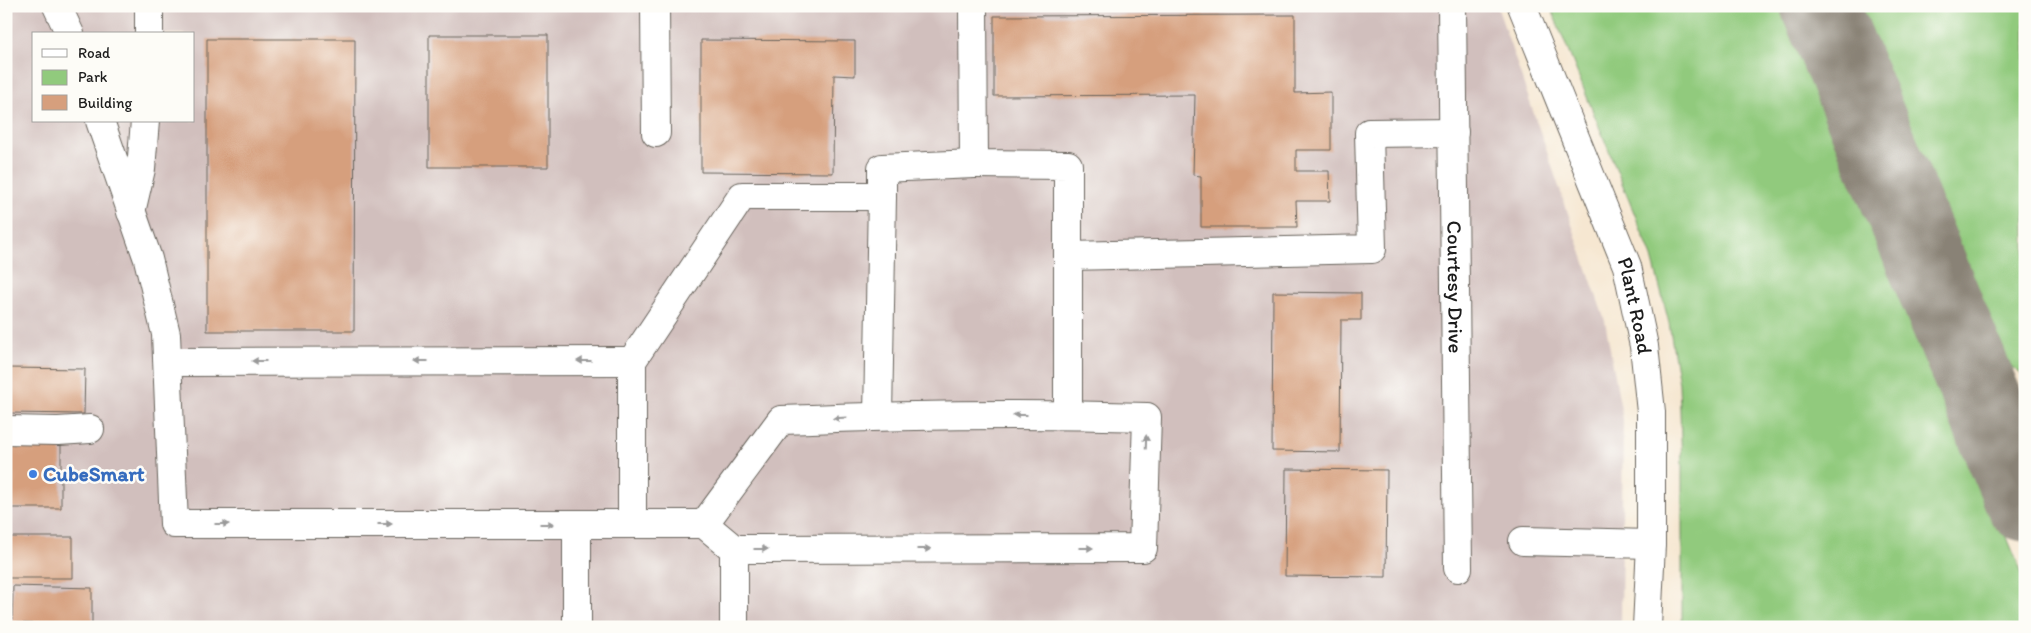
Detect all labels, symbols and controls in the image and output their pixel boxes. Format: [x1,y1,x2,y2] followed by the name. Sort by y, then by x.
[32,32,195,122] legend
[78,44,111,62] text: Road
[78,68,108,86] text: Park
[78,94,132,112] text: Building
[1442,220,1469,354] street label: Courtesy Drive
[1613,253,1658,356] street label: Plant Road
[250,357,266,365] one-way arrow
[413,357,429,365] one-way arrow
[575,357,591,365] one-way arrow
[1011,411,1027,419] one-way arrow
[831,414,847,422] one-way arrow
[1142,434,1150,450] one-way arrow
[43,461,145,486] place label: CubeSmart
[27,468,39,480] marker: CubeSmart
[215,520,231,528] one-way arrow
[377,520,393,528] one-way arrow
[540,520,556,528] one-way arrow
[1078,544,1094,552] one-way arrow
[753,545,769,553] one-way arrow
[916,545,932,553] one-way arrow

